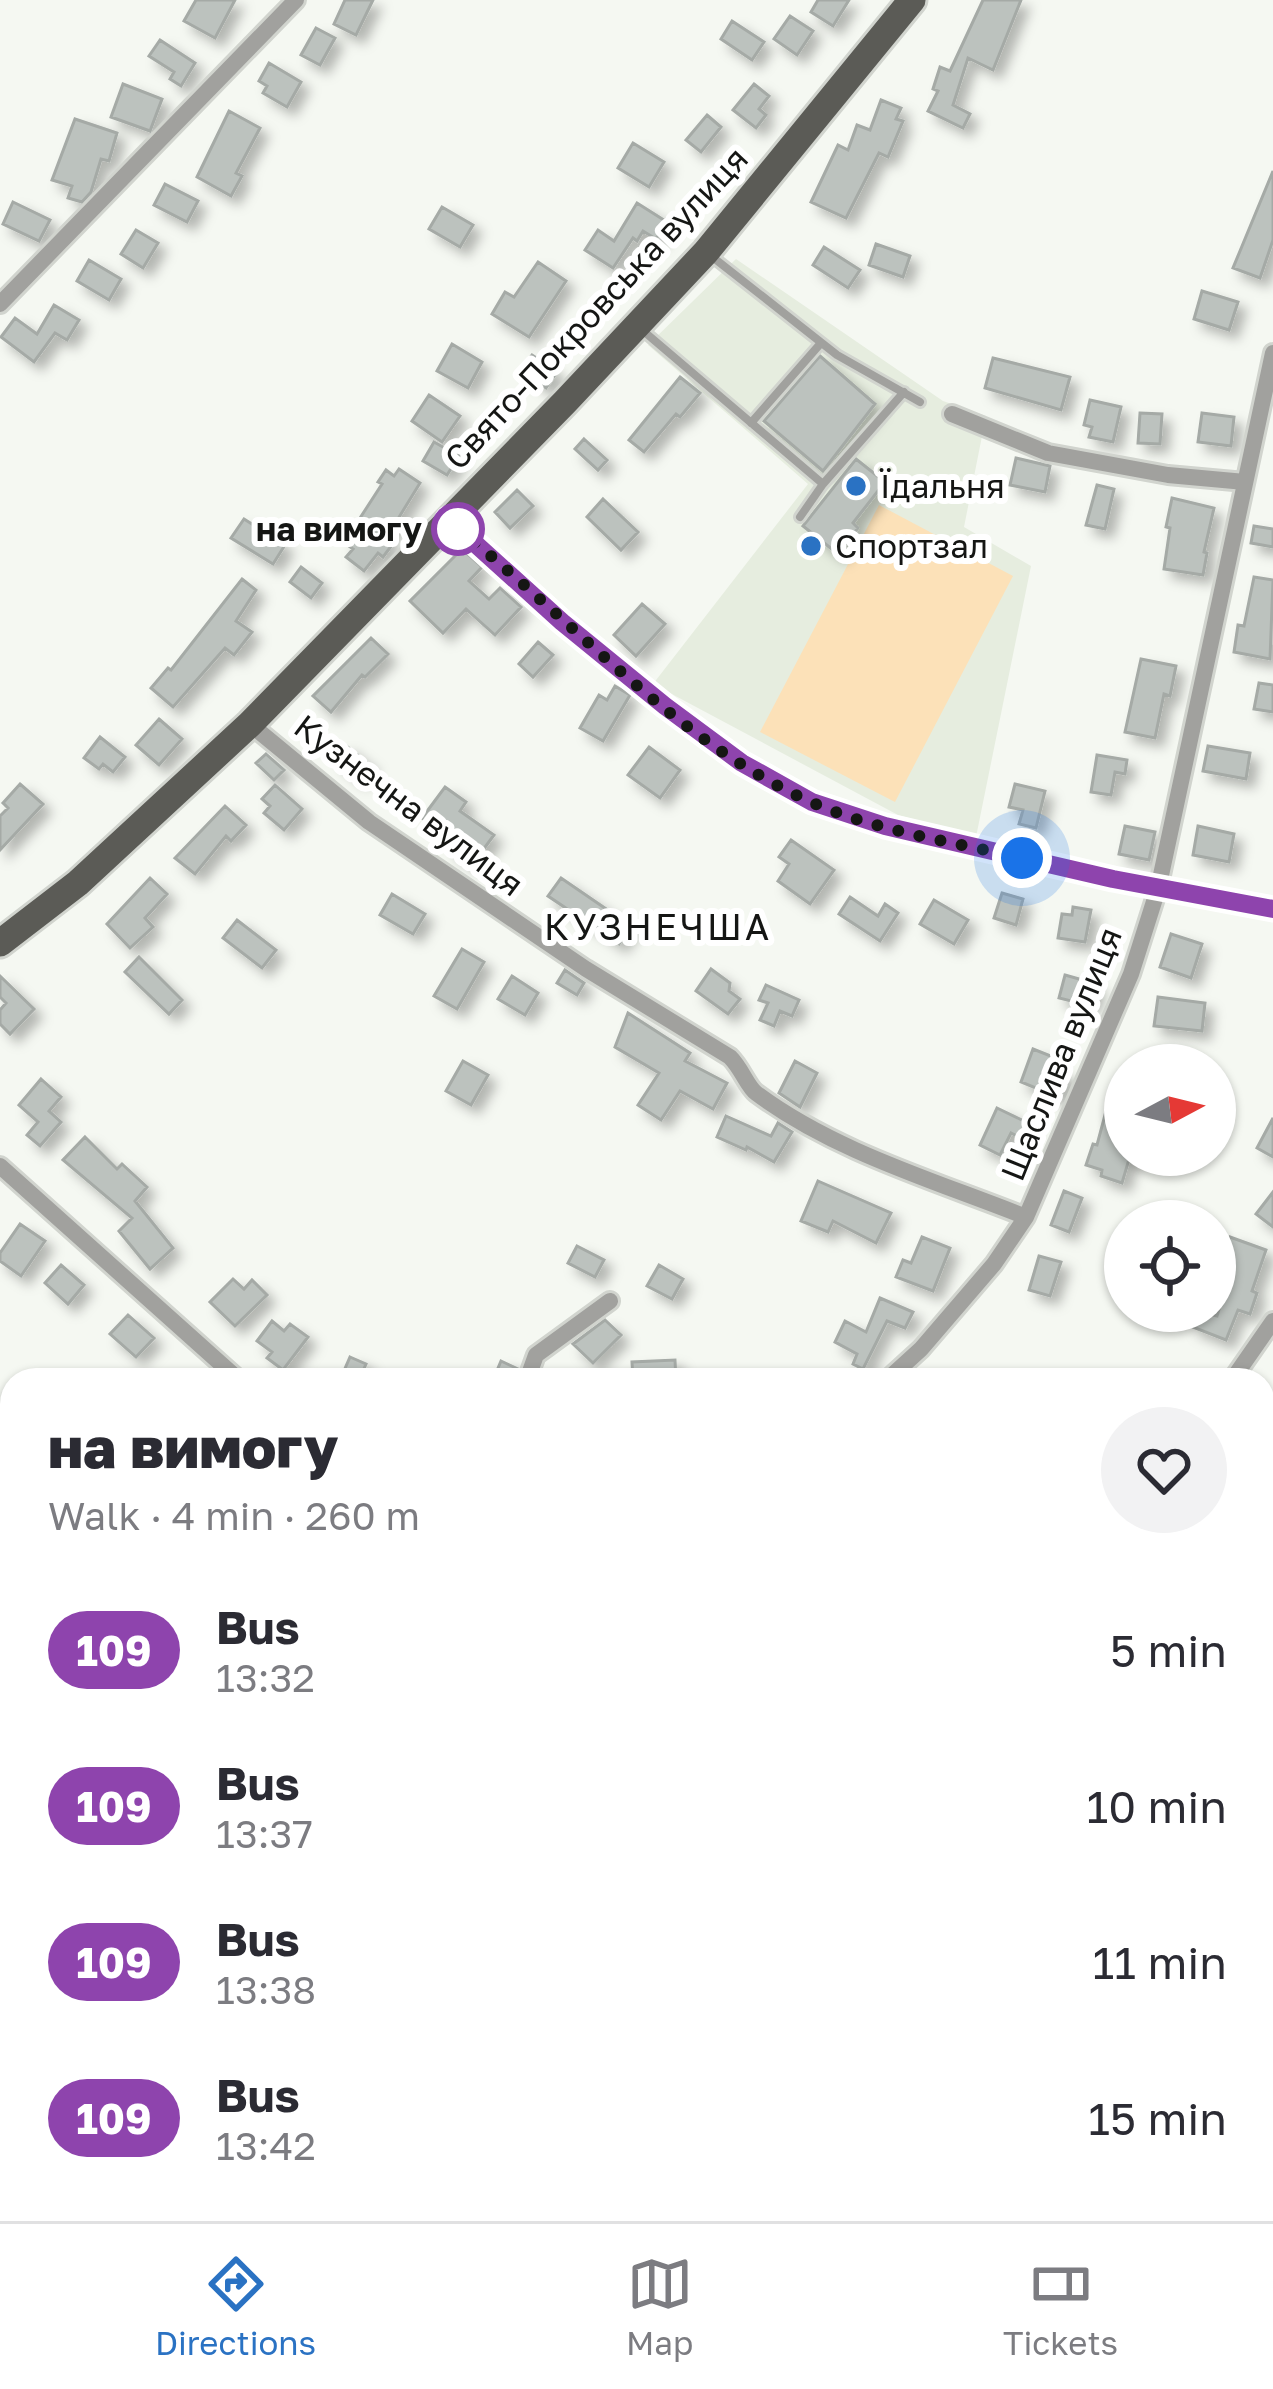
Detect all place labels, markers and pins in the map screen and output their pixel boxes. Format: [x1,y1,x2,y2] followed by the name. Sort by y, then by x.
[879,466,1005,505] place label: Їдальня
[843,473,869,499] marker: Їдальня
[433,504,483,554] marker: на вимогу
[256,509,422,548] place label: на вимогу
[835,526,988,565] place label: Спортзал
[798,533,824,559] marker: Спортзал

